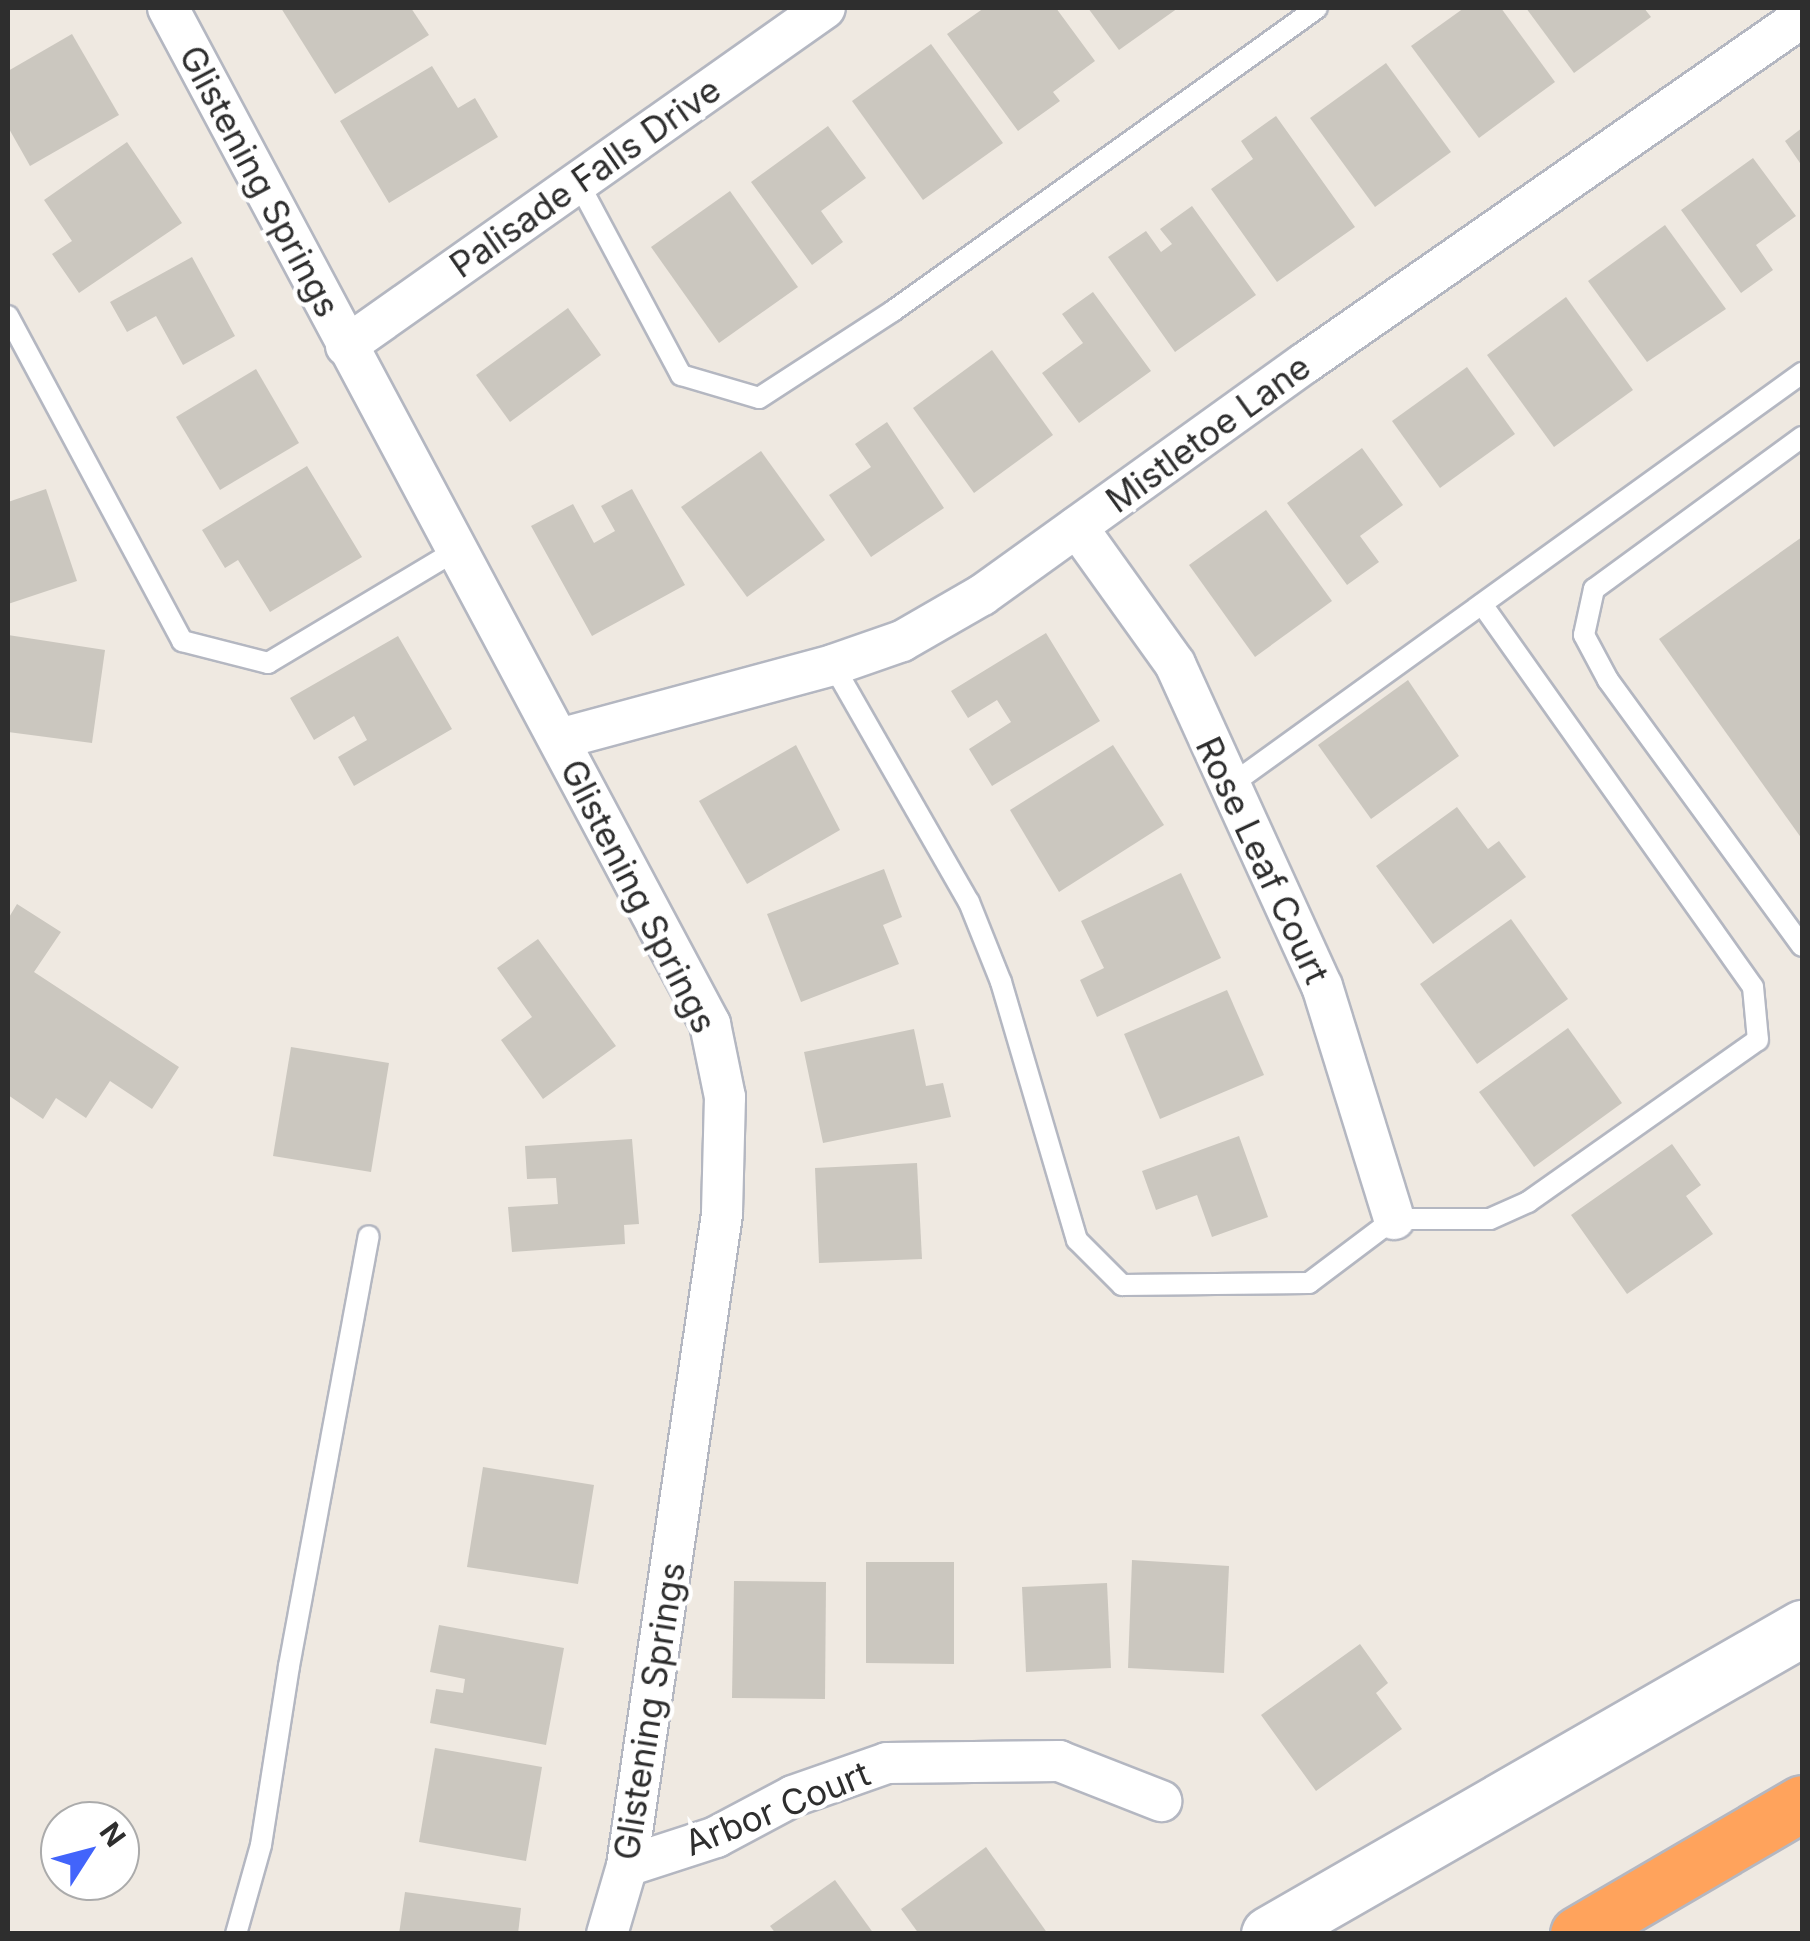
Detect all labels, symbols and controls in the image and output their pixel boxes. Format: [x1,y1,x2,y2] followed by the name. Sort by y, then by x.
[171,38,349,324] street label: Glistening Springs
[442,68,728,286] street label: Palisade Falls Drive
[1098,345,1318,521] street label: Mistletoe Lane
[1188,730,1338,990] street label: Rose Leaf Court
[552,752,726,1040] street label: Glistening Springs
[605,1559,693,1863] street label: Glistening Springs
[678,1752,876,1864] street label: Arbor Court
[40,1801,140,1901] north arrow
[93,1816,133,1853] text: N

